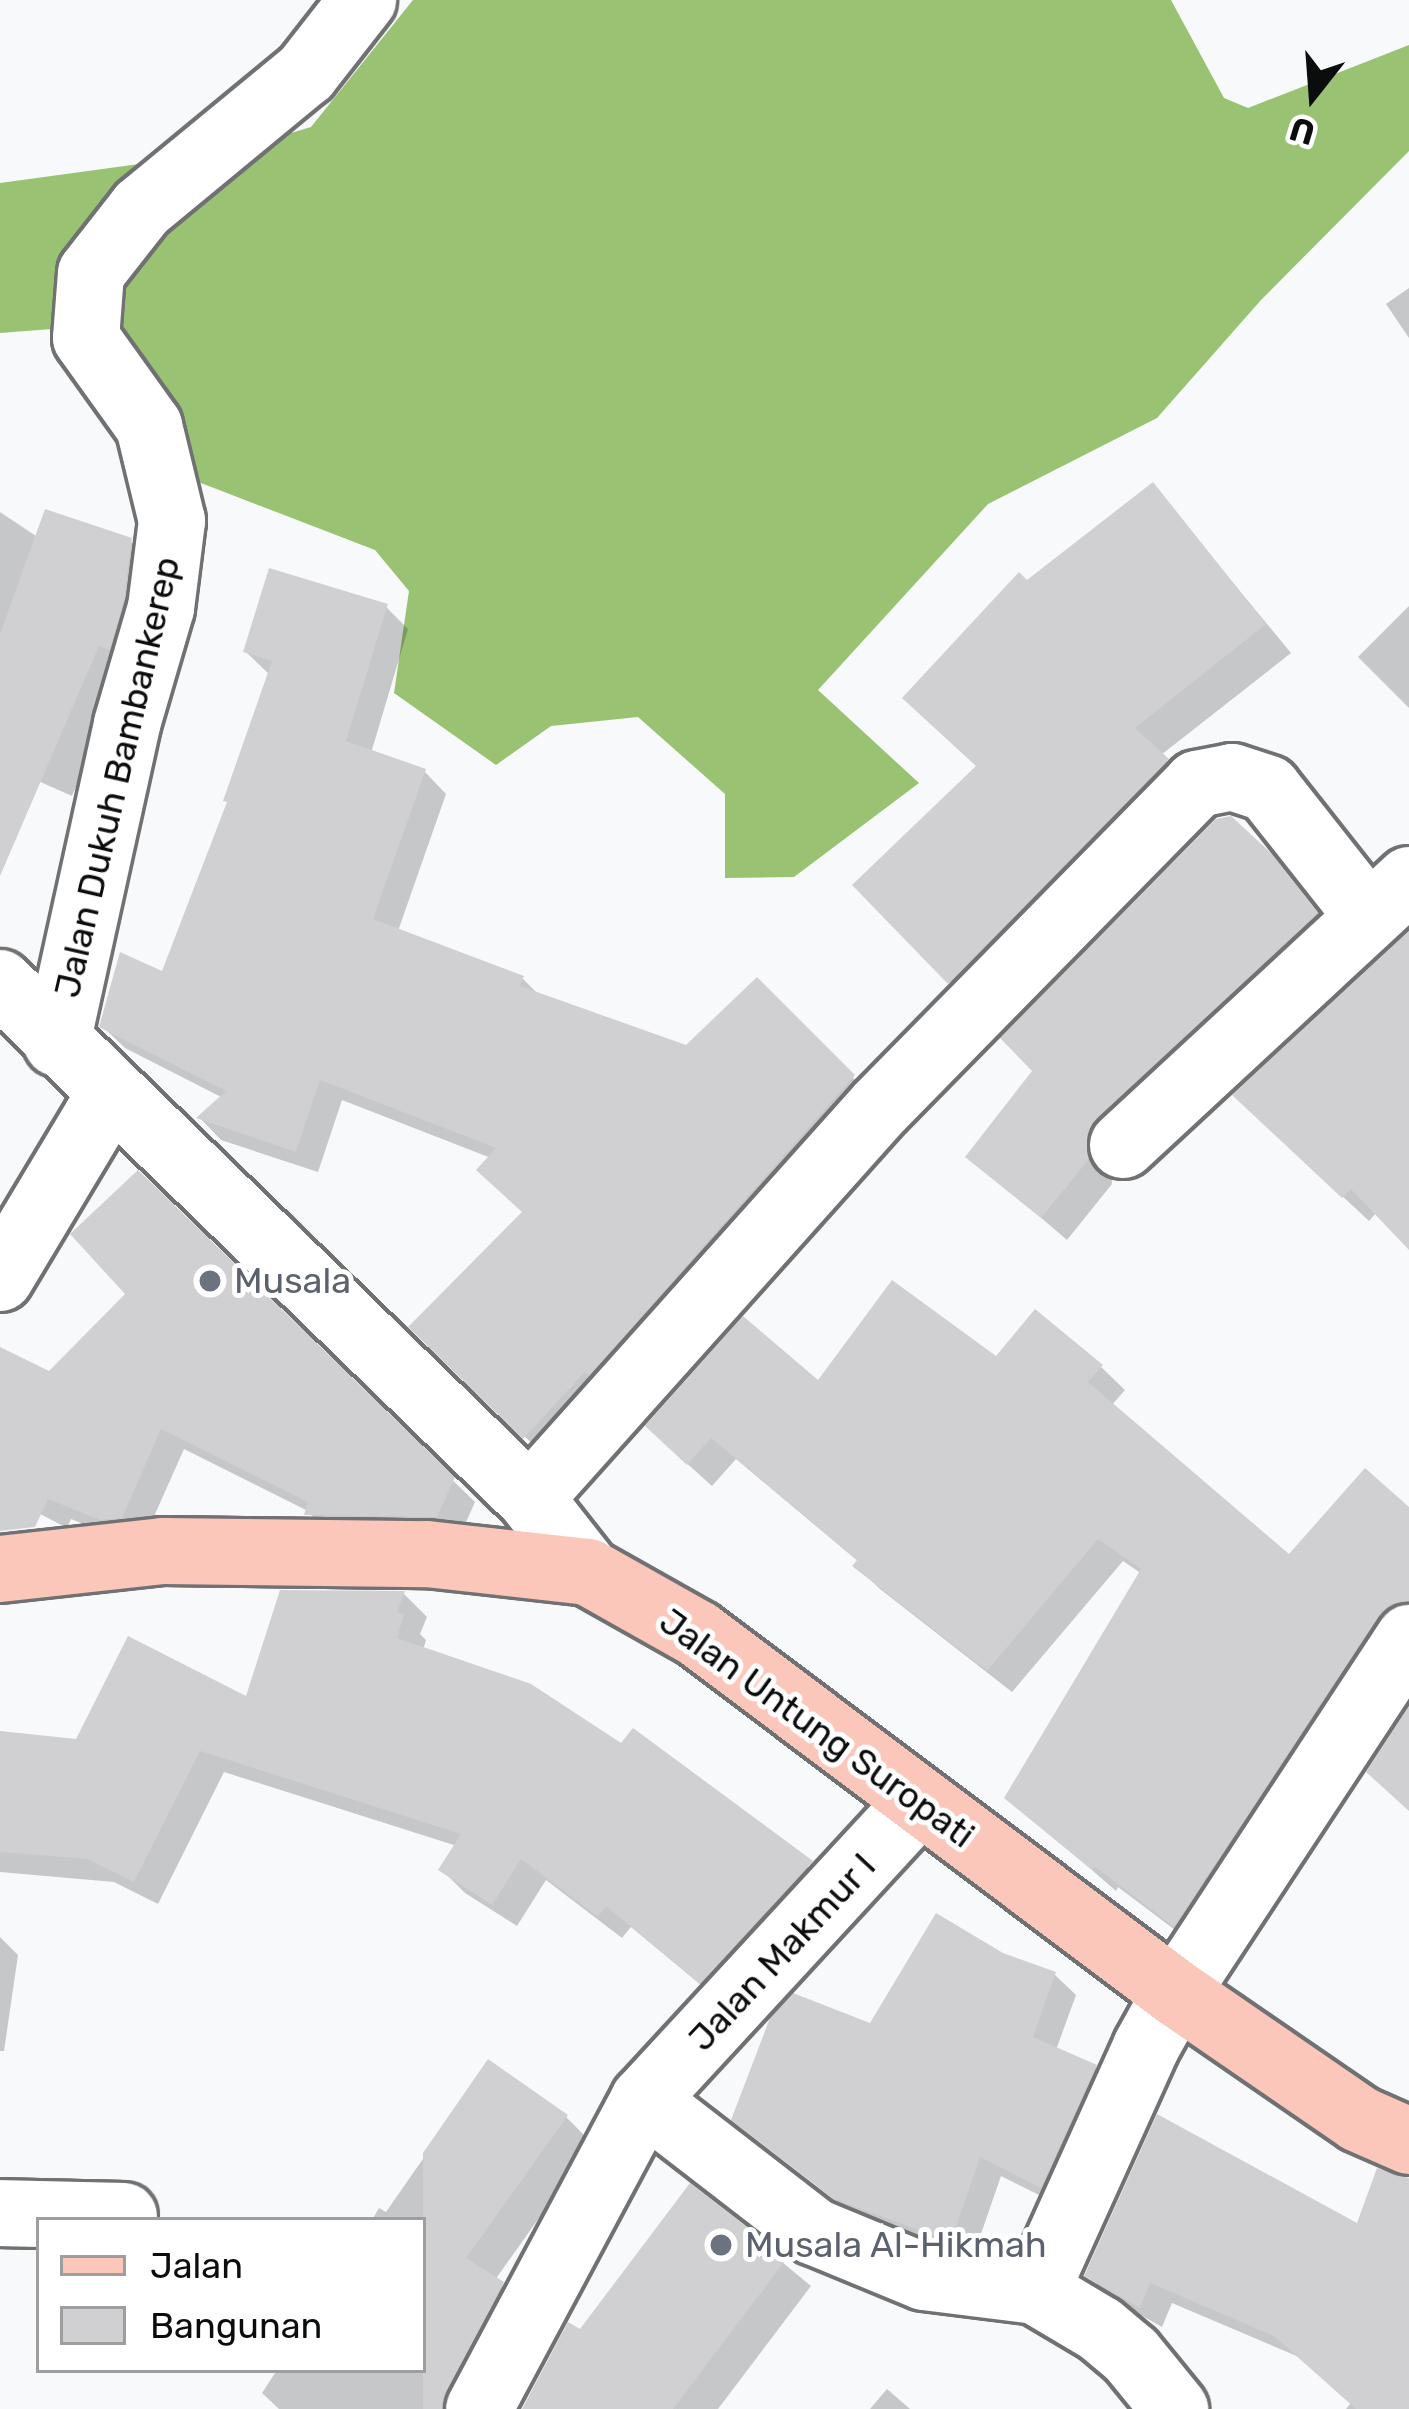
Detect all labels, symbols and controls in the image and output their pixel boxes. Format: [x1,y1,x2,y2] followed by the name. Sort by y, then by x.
[1253,36,1373,156] north arrow
[1285,109,1319,153] text: U
[45,552,189,1002] street label: Jalan Dukuh Bambankerep
[234,1259,351,1303] place label: Musala
[197,1268,223,1294] marker: Musala
[651,1599,983,1857] street label: Jalan Untung Suropati
[679,1844,885,2060] street label: Jalan Makmur I
[36,2217,426,2373] legend
[745,2223,1048,2267] place label: Musala Al-Hikmah
[708,2232,734,2258] marker: Musala Al-Hikmah
[150,2244,243,2287] text: Jalan
[150,2304,322,2347] text: Bangunan

